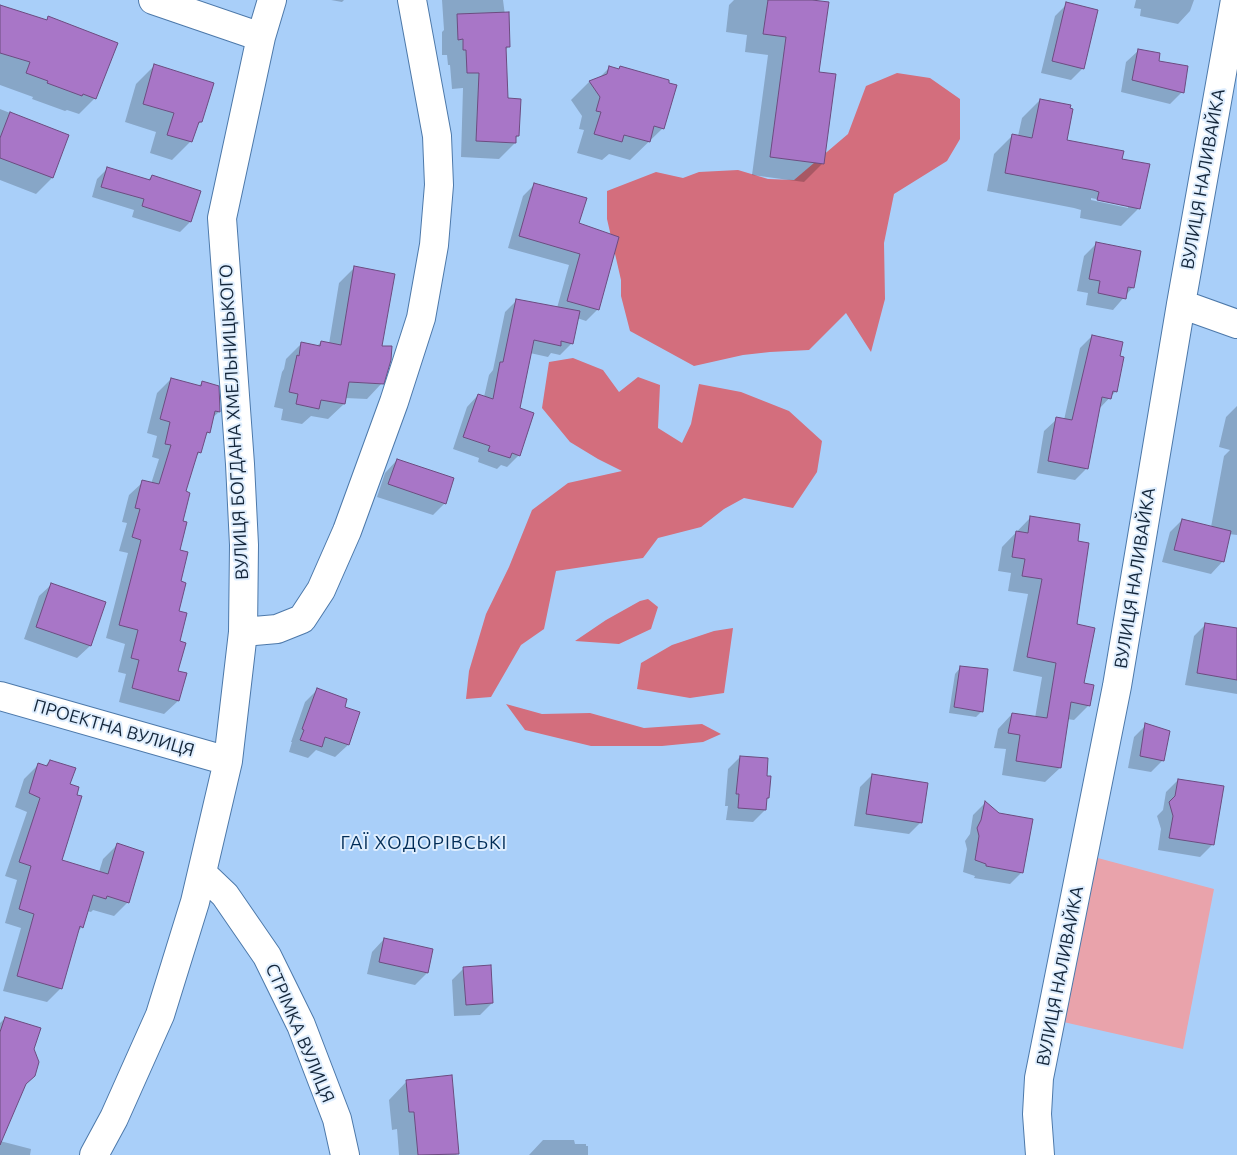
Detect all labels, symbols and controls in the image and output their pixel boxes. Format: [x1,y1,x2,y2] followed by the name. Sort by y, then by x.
[1176,87,1230,271] street label: ВУЛИЦЯ НАЛИВАЙКА
[215,264,253,580] street label: ВУЛИЦЯ БОГДАНА ХМЕЛЬНИЦЬКОГО
[1110,486,1160,670] street label: ВУЛИЦЯ НАЛИВАЙКА
[31,695,197,761] street label: ПРОЕКТНА ВУЛИЦЯ
[339,832,509,854] district label: ГАЇ ХОДОРІВСЬКІ
[1032,884,1088,1068] street label: ВУЛИЦЯ НАЛИВАЙКА
[261,960,339,1106] street label: СТРІМКА ВУЛИЦЯ

